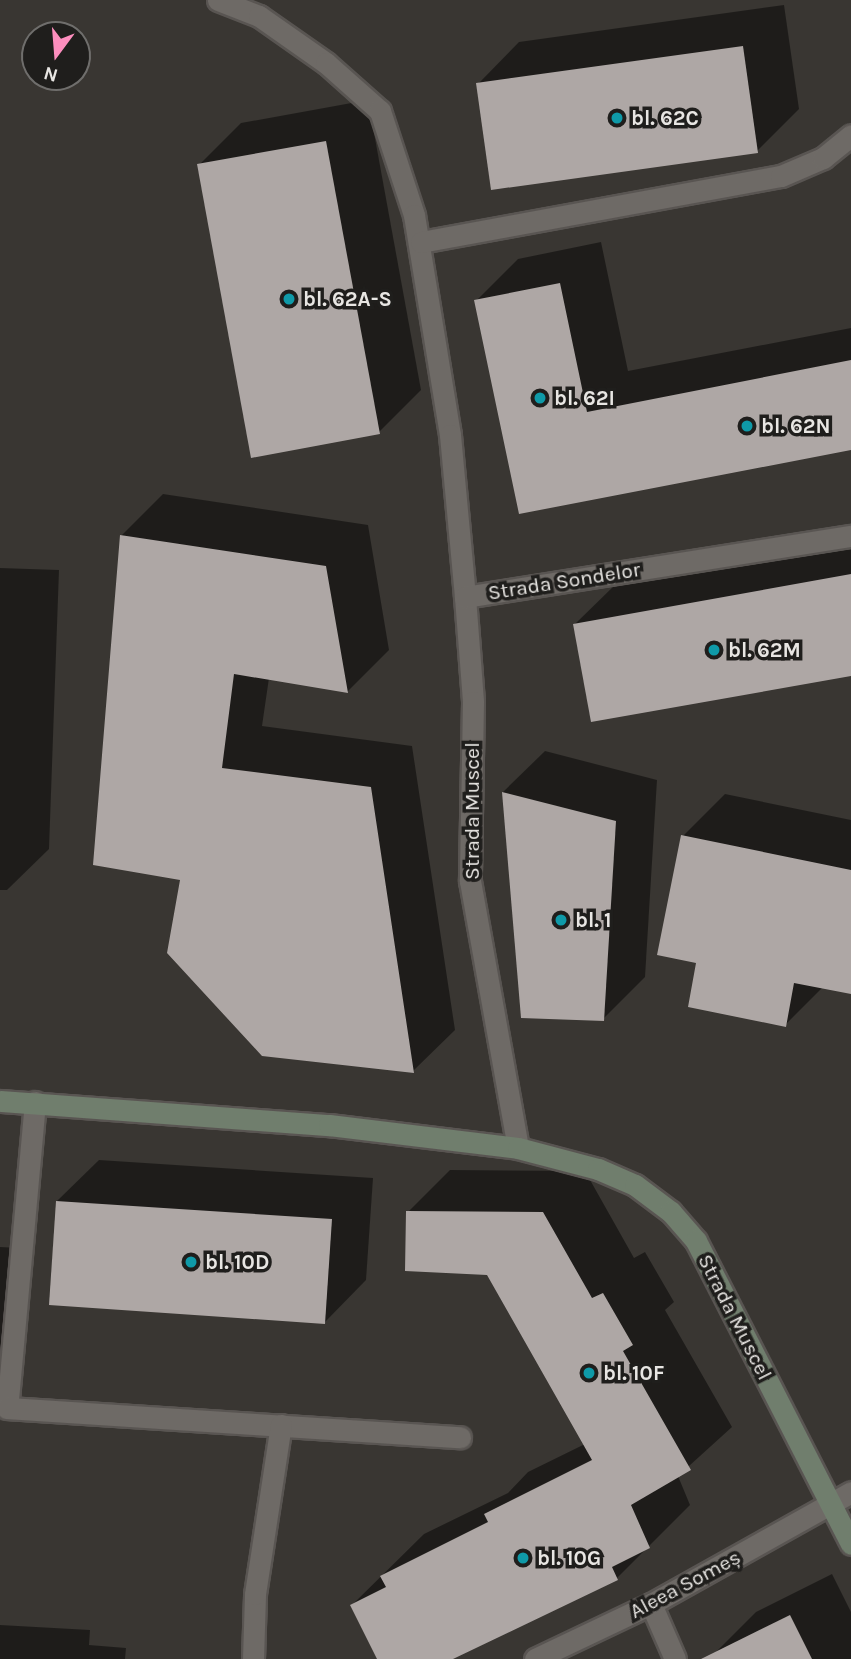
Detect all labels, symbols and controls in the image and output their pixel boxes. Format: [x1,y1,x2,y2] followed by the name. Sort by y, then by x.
[21,21,91,91] north arrow
[41,62,60,87] text: N
[631,105,699,131] place label: bl. 62C
[609,110,625,126] marker: bl. 62C
[303,286,392,312] place label: bl. 62A-S
[281,291,297,307] marker: bl. 62A-S
[554,385,615,411] place label: bl. 62I
[532,390,548,406] marker: bl. 62I
[761,413,831,439] place label: bl. 62N
[739,418,755,434] marker: bl. 62N
[486,557,642,605] street label: Strada Sondelor
[728,637,801,663] place label: bl. 62M
[706,642,722,658] marker: bl. 62M
[459,742,485,880] street label: Strada Muscel
[575,907,612,933] place label: bl. 1
[553,912,569,928] marker: bl. 1
[205,1249,269,1275] place label: bl. 10D
[693,1250,777,1384] street label: Strada Muscel
[183,1254,199,1270] marker: bl. 10D
[603,1360,664,1386] place label: bl. 10F
[581,1365,597,1381] marker: bl. 10F
[625,1544,745,1624] street label: Aleea Someș
[537,1545,601,1571] place label: bl. 10G
[515,1550,531,1566] marker: bl. 10G

